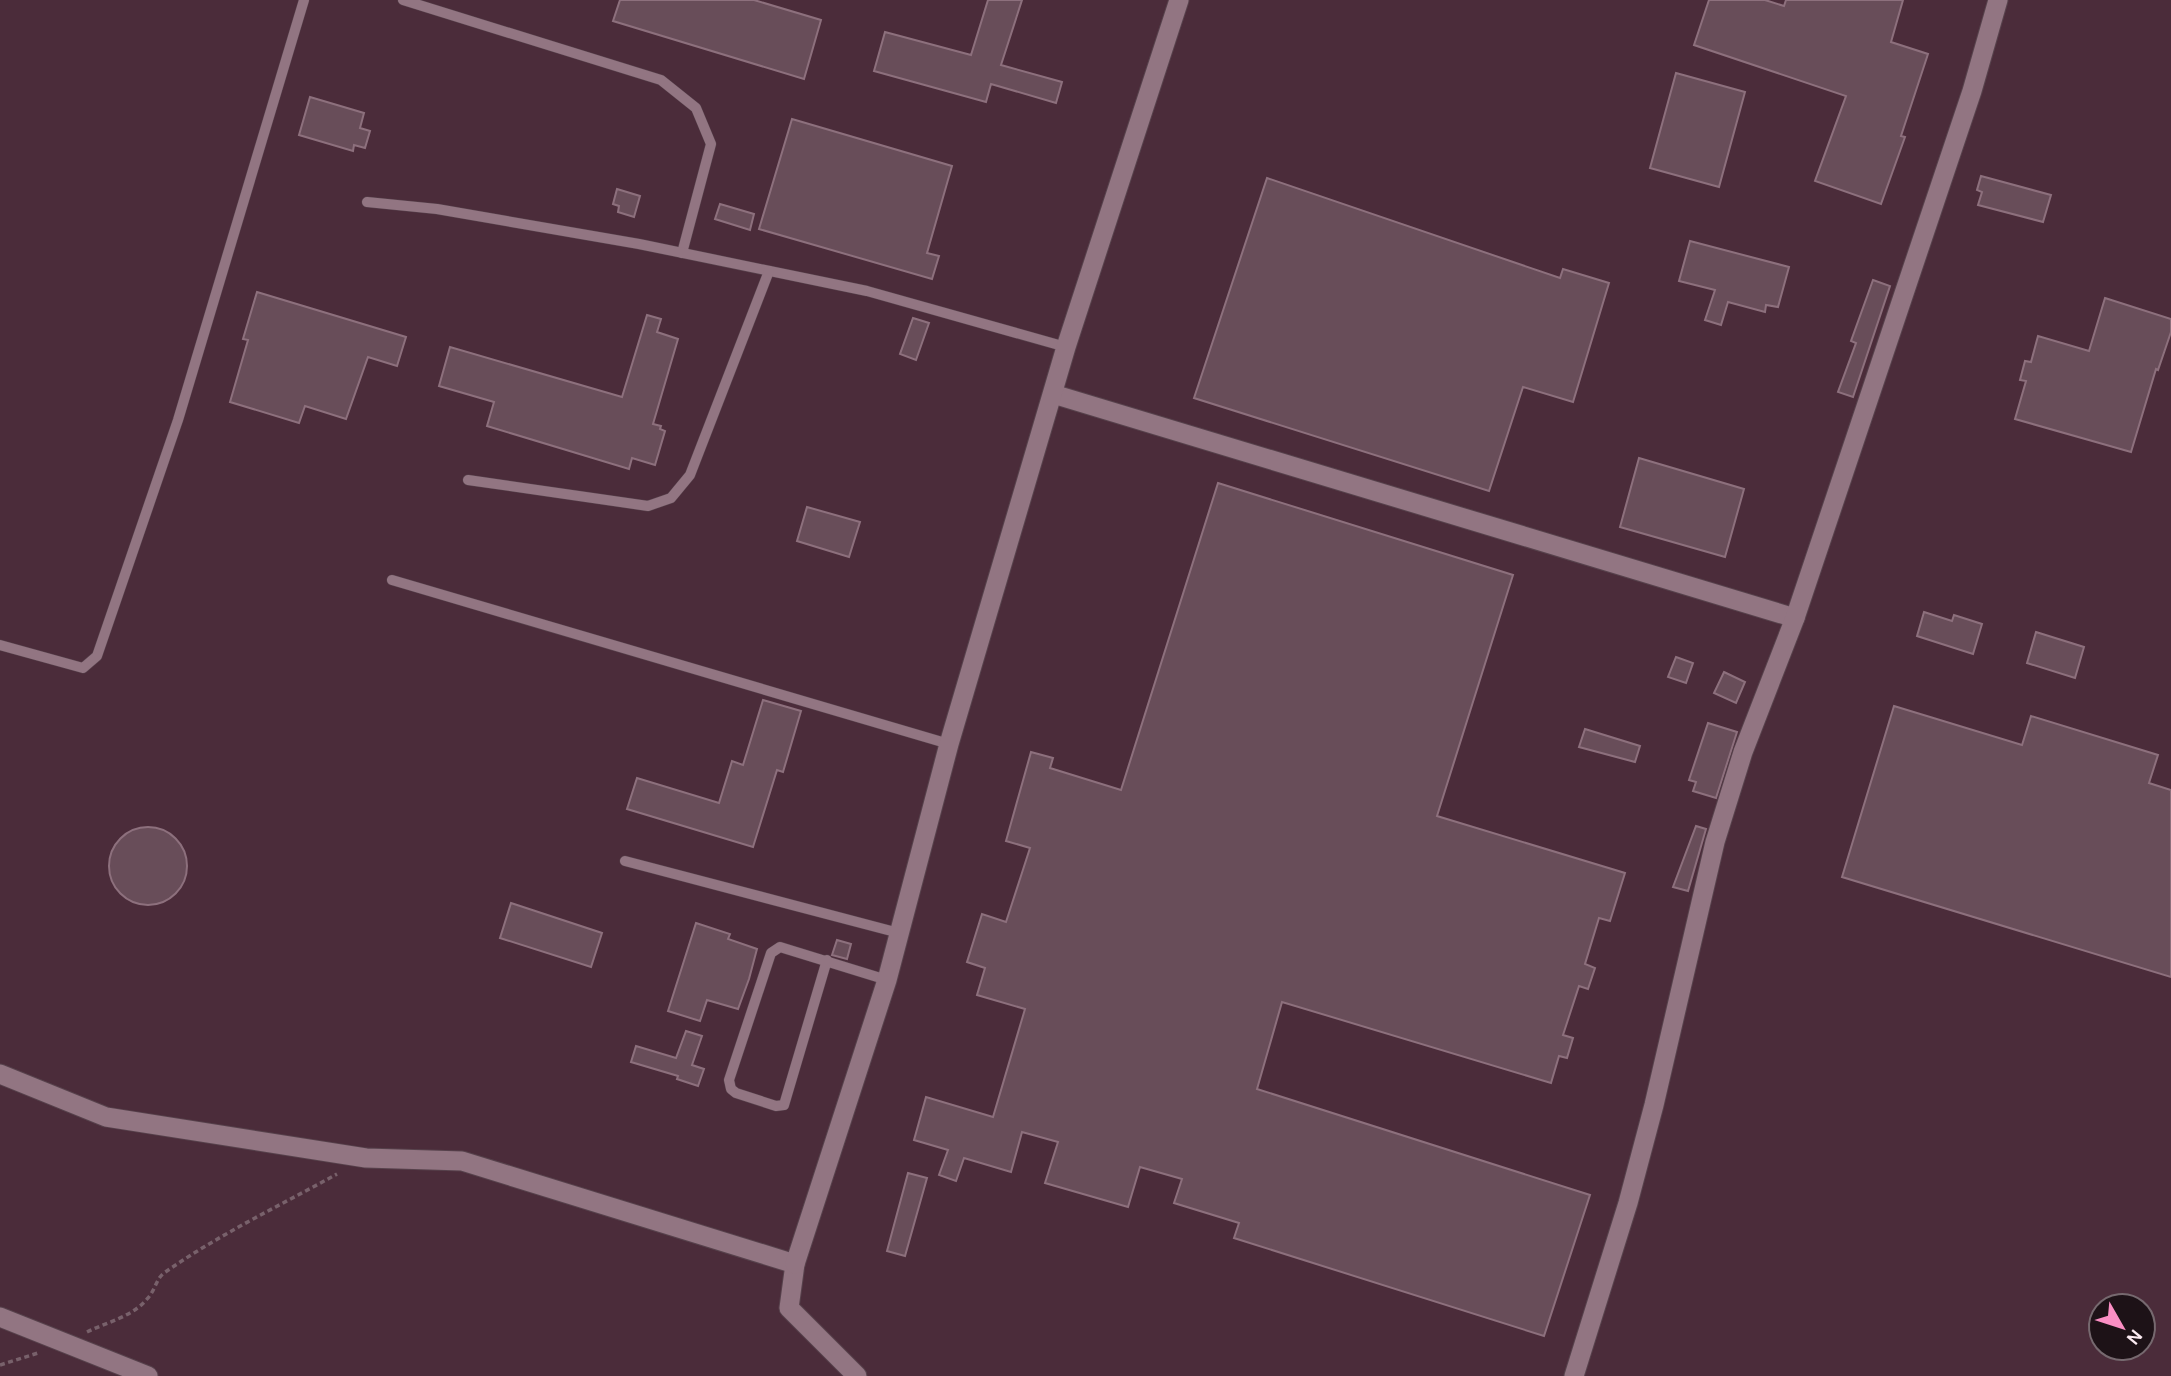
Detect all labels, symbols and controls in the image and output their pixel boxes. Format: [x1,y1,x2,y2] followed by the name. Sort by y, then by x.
[2087,1292,2157,1362] north arrow
[2122,1325,2147,1349] text: N

